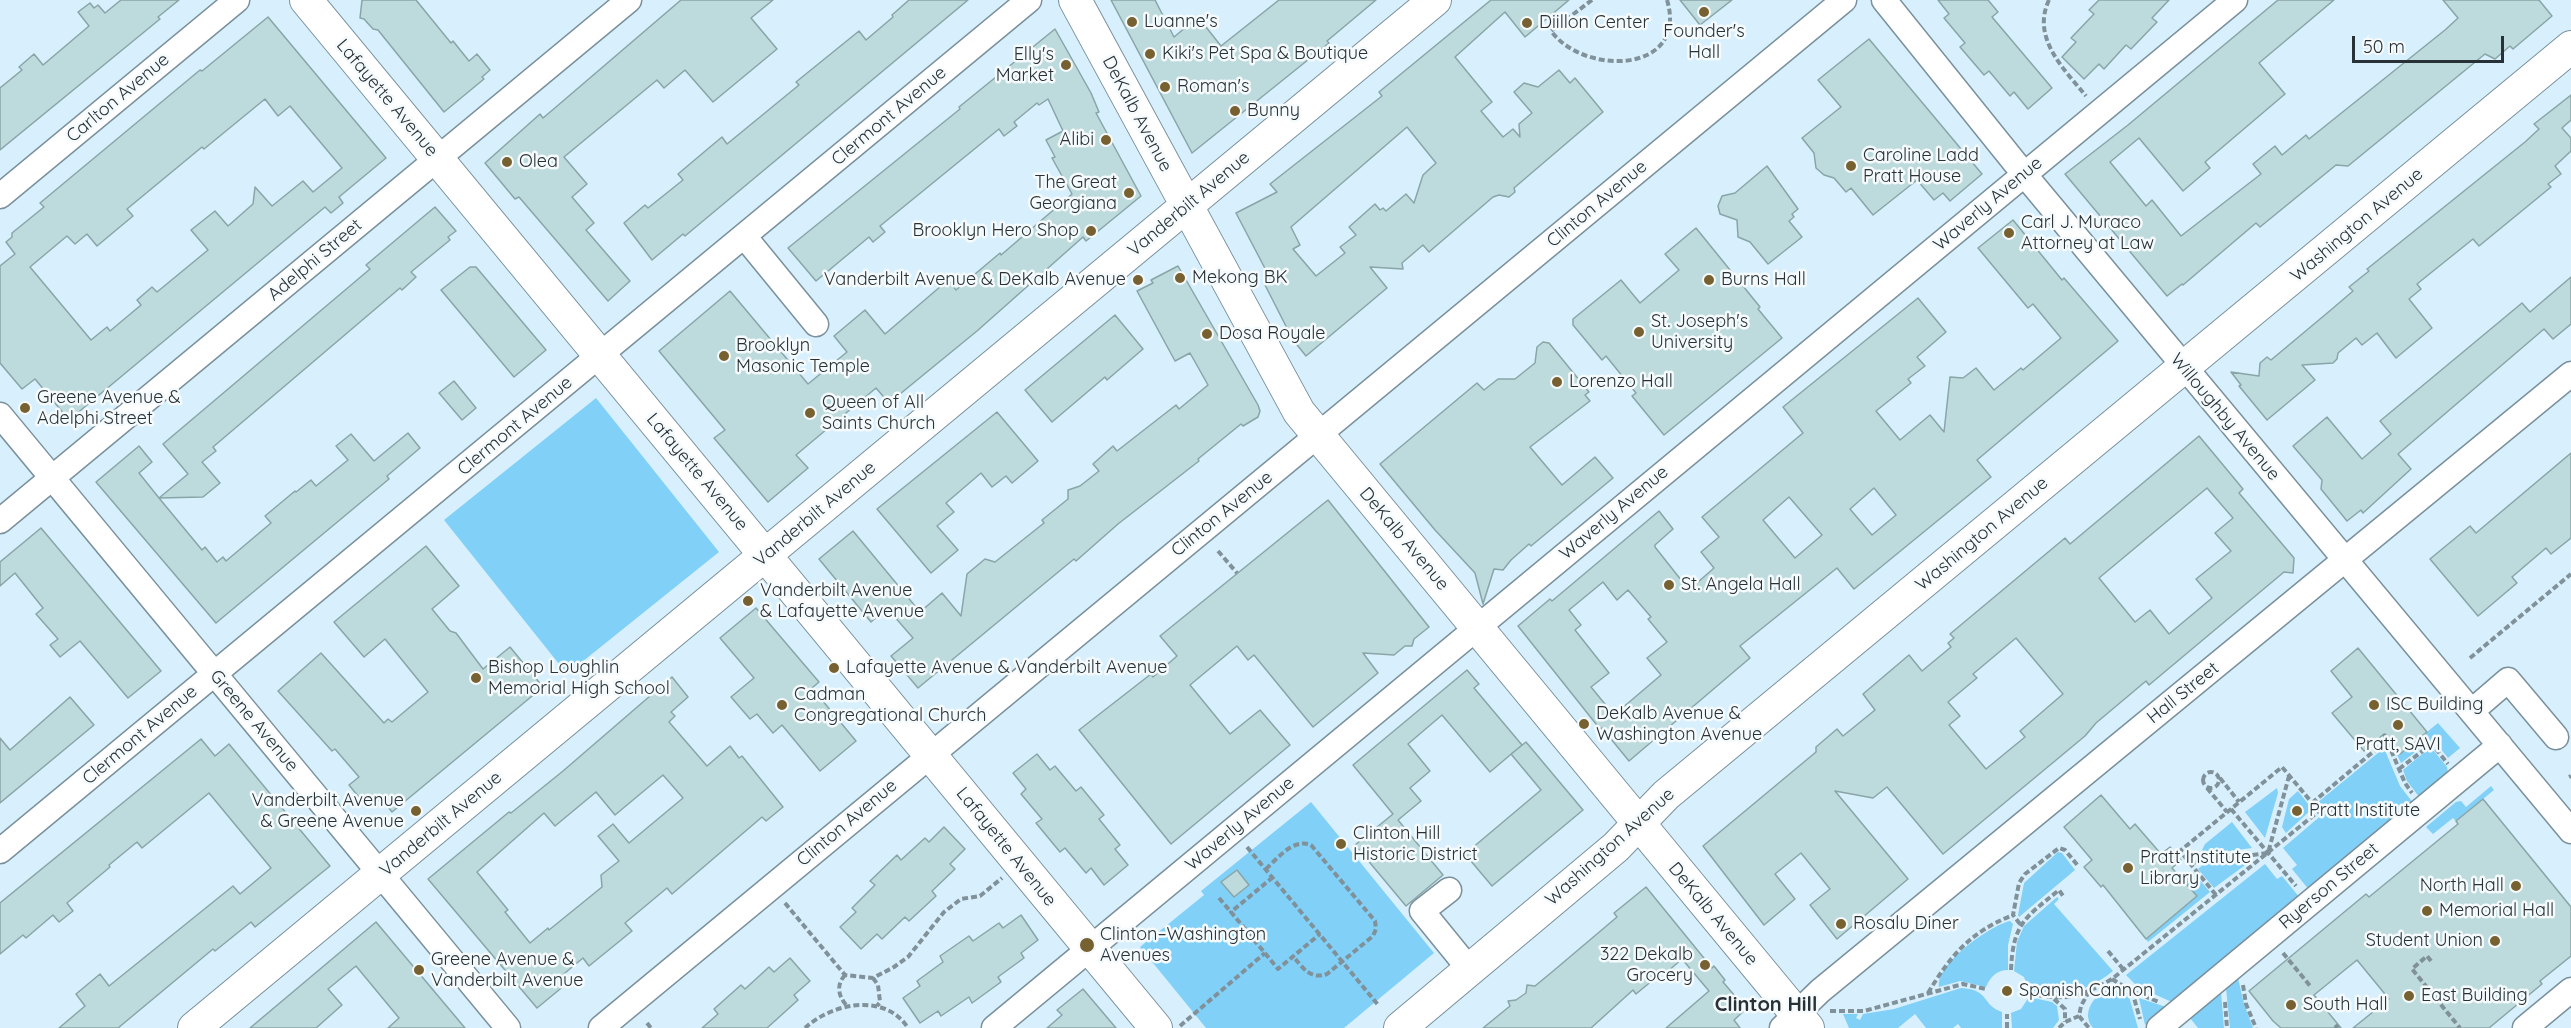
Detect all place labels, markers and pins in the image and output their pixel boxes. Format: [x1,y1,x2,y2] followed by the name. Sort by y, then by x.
[1697,5,1711,19] marker: Founder's Hall
[1144,11,1218,33] place label: Luanne's
[1539,12,1649,34] place label: Diillon Center
[1125,15,1139,29] marker: Luanne's
[1520,16,1534,30] marker: Diillon Center
[1663,21,1745,63] place label: Founder's Hall
[1162,43,1368,65] place label: Kiki's Pet Spa & Boutique
[996,44,1054,86] place label: Elly's Market
[1143,47,1157,61] marker: Kiki's Pet Spa & Boutique
[1059,58,1073,72] marker: Elly's Market
[1177,76,1249,98] place label: Roman's
[1158,80,1172,94] marker: Roman's
[1247,100,1300,122] place label: Bunny
[1228,104,1242,118] marker: Bunny
[1060,129,1094,151] place label: Alibi
[1099,133,1113,147] marker: Alibi
[1863,145,1979,188] place label: Caroline Ladd Pratt House
[519,151,558,173] place label: Olea
[500,155,514,169] marker: Olea
[1844,159,1858,173] marker: Caroline Ladd Pratt House
[1029,172,1117,214] place label: The Great Georgiana
[1122,186,1136,200] marker: The Great Georgiana
[2021,212,2154,254] place label: Carl J. Muraco Attorney at Law
[912,220,1079,242] place label: Brooklyn Hero Shop
[1084,224,1098,238] marker: Brooklyn Hero Shop
[2002,226,2016,240] marker: Carl J. Muraco Attorney at Law
[1192,267,1288,289] place label: Mekong BK
[824,269,1126,291] place label: Vanderbilt Avenue & DeKalb Avenue
[1721,269,1806,291] place label: Burns Hall
[1173,271,1187,285] marker: Mekong BK
[1131,273,1145,287] marker: Vanderbilt Avenue & DeKalb Avenue
[1702,273,1716,287] marker: Burns Hall
[1651,311,1748,354] place label: St. Joseph's University
[1219,323,1325,345] place label: Dosa Royale
[1632,325,1646,339] marker: St. Joseph's University
[1200,327,1214,341] marker: Dosa Royale
[736,335,870,378] place label: Brooklyn Masonic Temple
[717,349,731,363] marker: Brooklyn Masonic Temple
[1569,371,1673,393] place label: Lorenzo Hall
[1550,375,1564,389] marker: Lorenzo Hall
[37,387,181,430] place label: Greene Avenue & Adelphi Street
[822,392,935,434] place label: Queen of All Saints Church
[18,401,32,415] marker: Greene Avenue & Adelphi Street
[803,406,817,420] marker: Queen of All Saints Church
[1681,574,1801,596] place label: St. Angela Hall
[1662,578,1676,592] marker: St. Angela Hall
[760,580,924,622] place label: Vanderbilt Avenue & Lafayette Avenue
[741,594,755,608] marker: Vanderbilt Avenue & Lafayette Avenue
[488,657,670,700] place label: Bishop Loughlin Memorial High School
[846,657,1167,679] place label: Lafayette Avenue & Vanderbilt Avenue
[827,661,841,675] marker: Lafayette Avenue & Vanderbilt Avenue
[469,671,483,685] marker: Bishop Loughlin Memorial High School
[794,684,986,726] place label: Cadman Congregational Church
[2386,694,2483,716] place label: ISC Building
[775,698,789,712] marker: Cadman Congregational Church
[2367,698,2381,712] marker: ISC Building
[1596,703,1762,746] place label: DeKalb Avenue & Washington Avenue
[1577,717,1591,731] marker: DeKalb Avenue & Washington Avenue
[2391,718,2405,732] marker: Pratt, SAVI
[2355,734,2441,756] place label: Pratt, SAVI
[252,790,404,832] place label: Vanderbilt Avenue & Greene Avenue
[2309,800,2420,822] place label: Pratt Institute
[409,804,423,818] marker: Vanderbilt Avenue & Greene Avenue
[2290,804,2304,818] marker: Pratt Institute
[1353,823,1478,866] place label: Clinton Hill Historic District
[1334,837,1348,851] marker: Clinton Hill Historic District
[2140,847,2251,890] place label: Pratt Institute Library
[2121,861,2135,875] marker: Pratt Institute Library
[2420,875,2504,897] place label: North Hall
[2509,879,2523,893] marker: North Hall
[2439,900,2554,922] place label: Memorial Hall
[2420,904,2434,918] marker: Memorial Hall
[1853,913,1959,935] place label: Rosalu Diner
[1834,917,1848,931] marker: Rosalu Diner
[1100,924,1266,966] place label: Clinton–Washington Avenues
[2366,930,2483,952] place label: Student Union
[2488,934,2502,948] marker: Student Union
[1078,936,1096,954] marker: Clinton–Washington Avenues
[1600,944,1693,986] place label: 322 Dekalb Grocery
[431,949,583,992] place label: Greene Avenue & Vanderbilt Avenue
[1698,958,1712,972] marker: 322 Dekalb Grocery
[412,963,426,977] marker: Greene Avenue & Vanderbilt Avenue
[2019,980,2154,1002] place label: Spanish Cannon
[2000,984,2014,998] marker: Spanish Cannon
[2421,985,2528,1007] place label: East Building
[2402,989,2416,1003] marker: East Building
[2303,994,2388,1016] place label: South Hall
[2284,998,2298,1012] marker: South Hall

